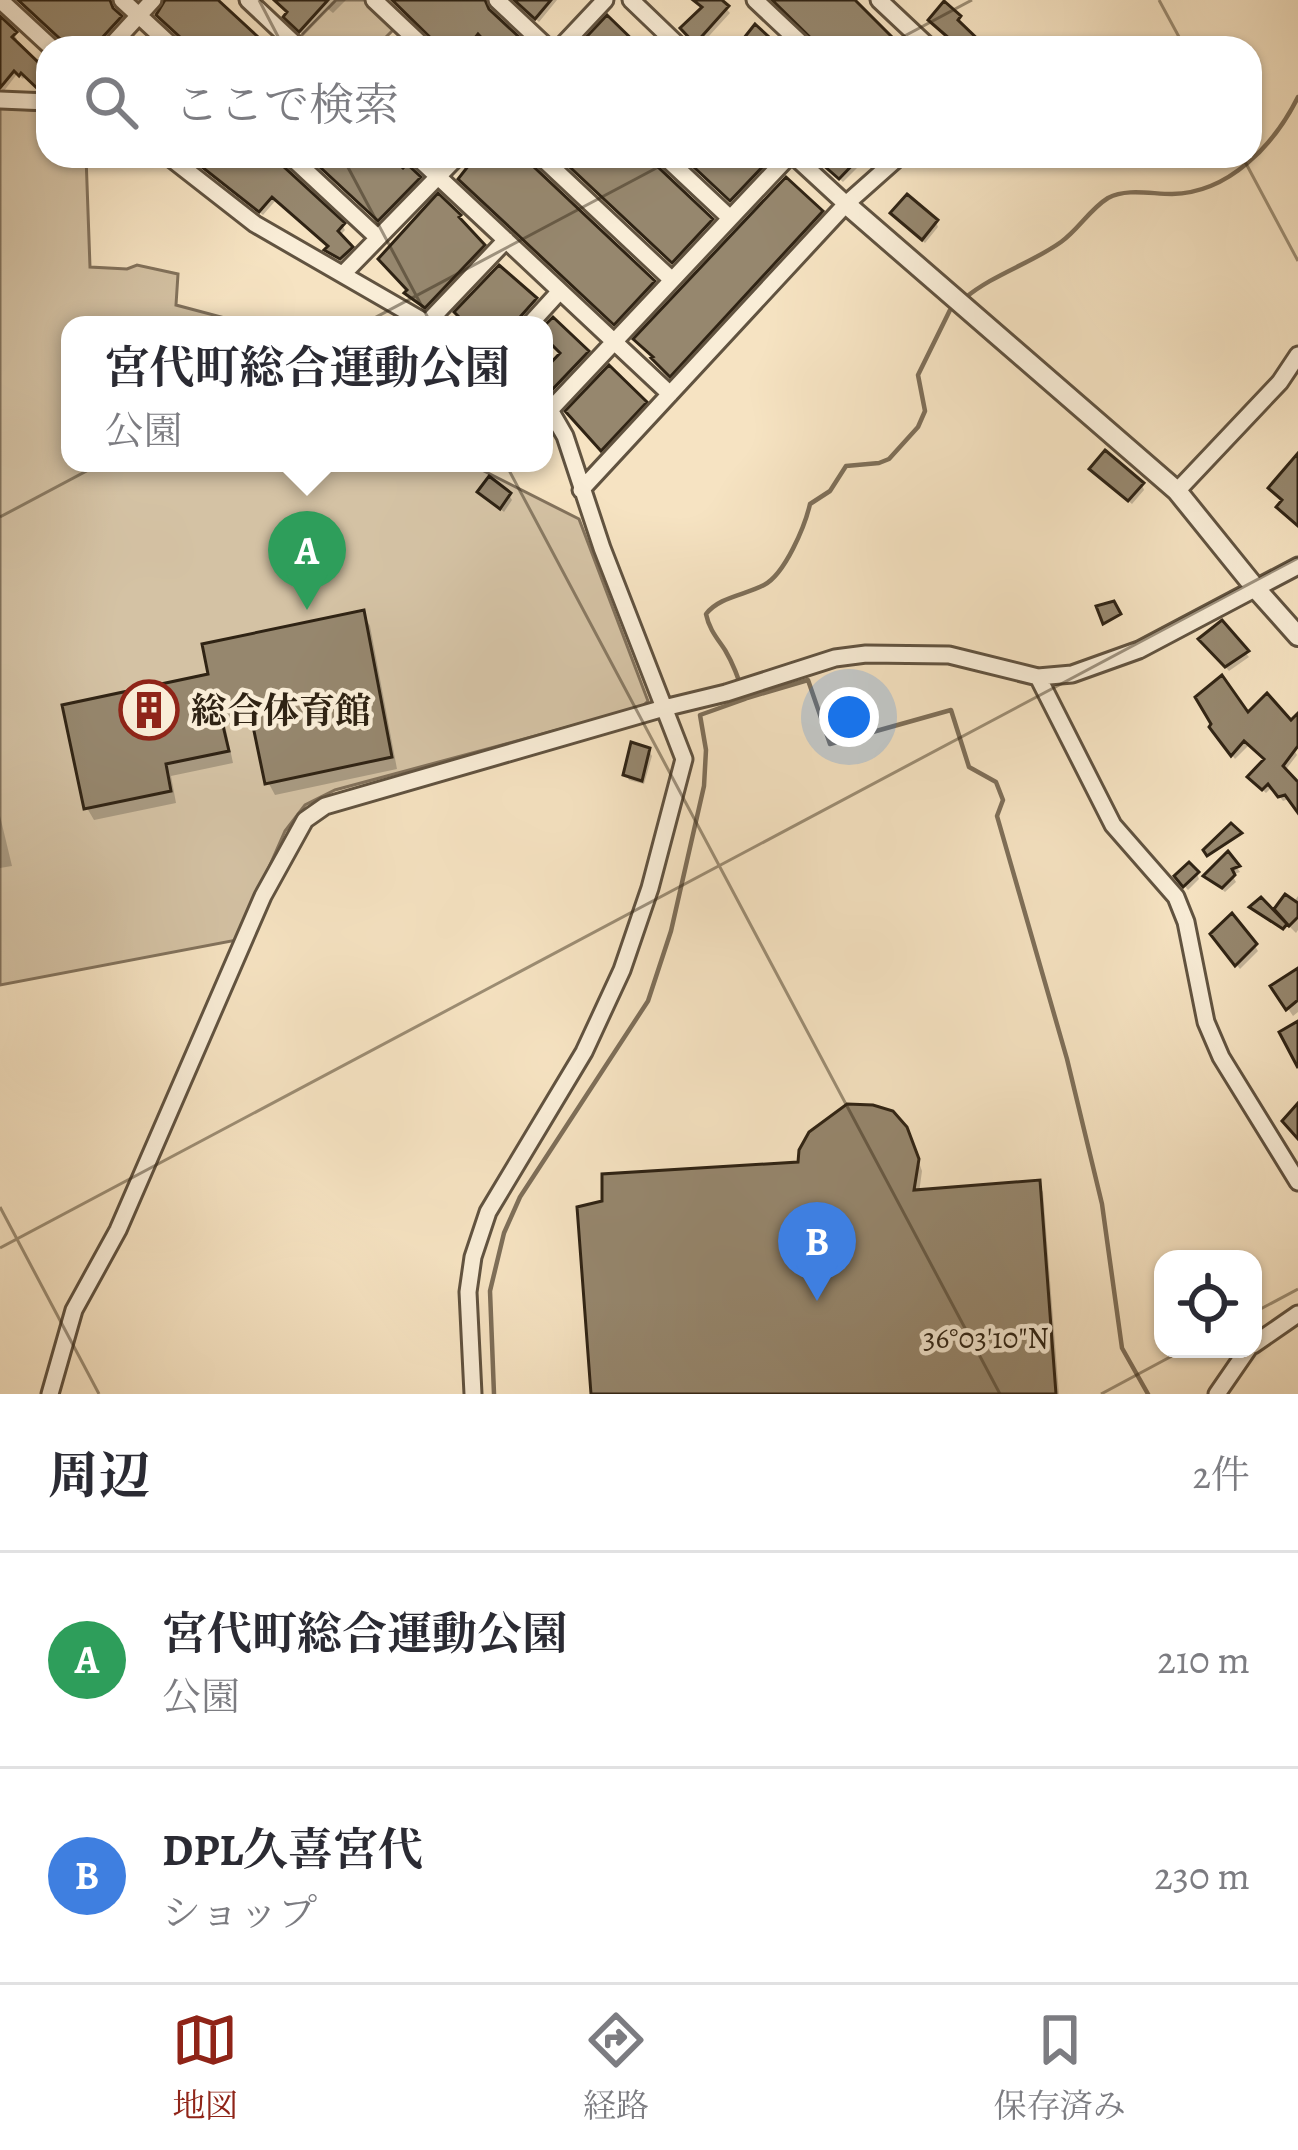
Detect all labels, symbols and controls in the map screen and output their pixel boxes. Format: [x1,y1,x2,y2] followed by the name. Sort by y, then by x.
[36,36,1262,168] search box
[78,69,144,135] icon: search
[174,74,399,136] text: ここで検索
[61,316,553,472] popup
[104,337,510,399] text: 宮代町総合運動公園
[104,404,183,457] text: 公園
[268,511,346,610] pin: A
[118,679,180,741] building icon: 総合体育館
[191,686,371,735] place label: 総合体育館
[819,687,879,747] your location
[778,1202,856,1301] pin: B
[1154,1250,1262,1358] map controls
[1154,1250,1262,1358] button: locate
[923,1318,1049,1358] text: 36°03'10"N
[48,1441,150,1511] text: 周辺
[1192,1448,1250,1501] text: 2件
[162,1603,567,1665] text: 宮代町総合運動公園
[75,1633,99,1686] text: A
[1157,1633,1250,1686] text: 210 m
[162,1670,240,1723] text: 公園
[162,1819,423,1881] text: DPL久喜宮代
[75,1849,99,1902] text: B
[1154,1849,1250,1902] text: 230 m
[162,1886,317,1939] text: ショップ
[172,2007,238,2128] tab: 地図
[583,2007,649,2128] tab: 経路
[994,2007,1126,2128] tab: 保存済み

